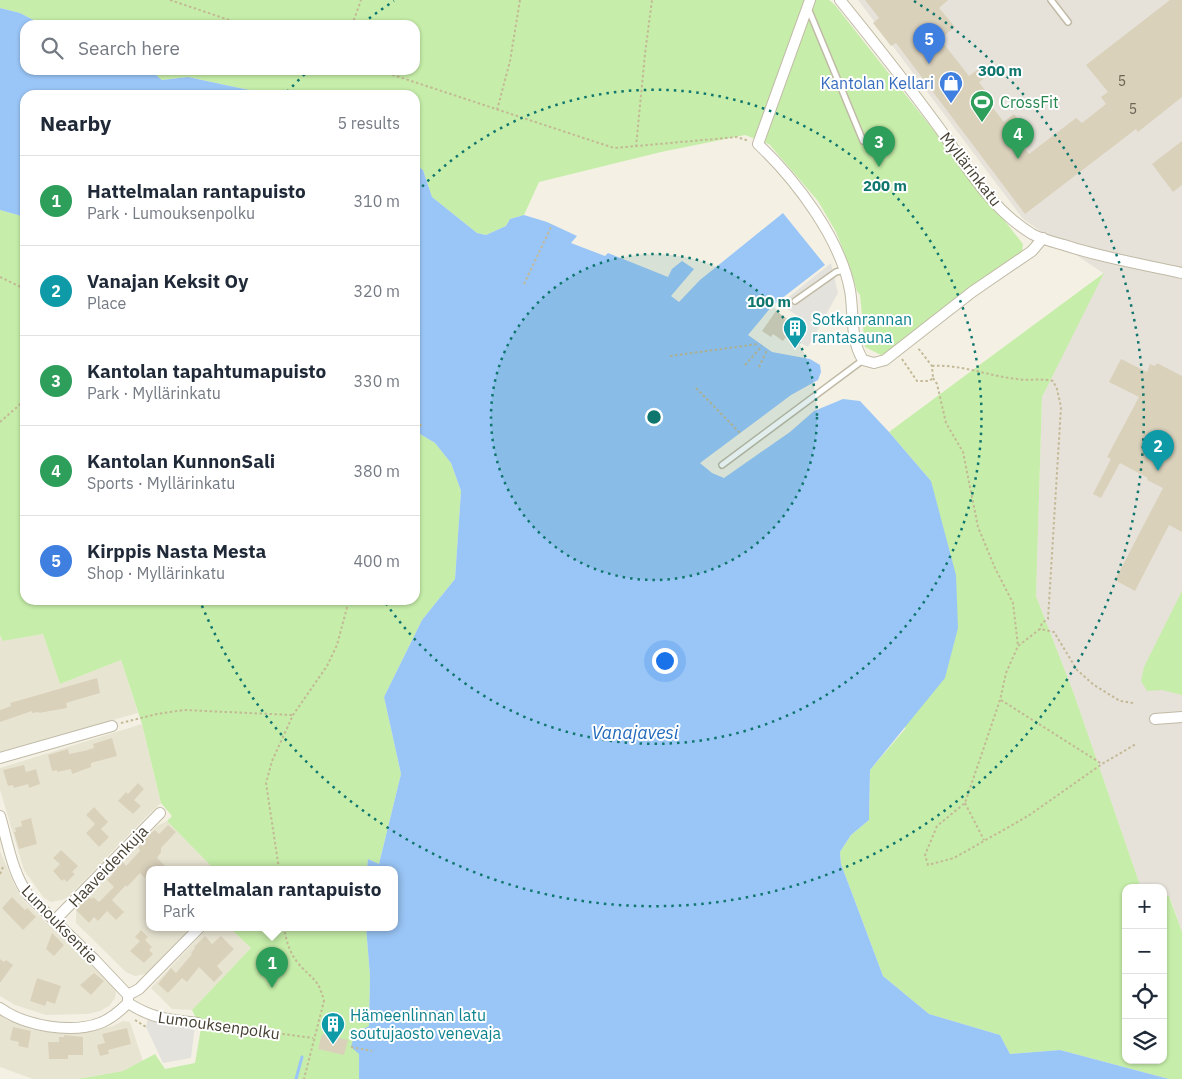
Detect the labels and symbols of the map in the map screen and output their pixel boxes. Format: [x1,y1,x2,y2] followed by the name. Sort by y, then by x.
[913,23,945,64] pin: 5
[978,61,1022,80] text: 300 m
[938,70,964,104] shop icon: Kantolan Kellari
[1118,72,1126,90] house number: 5
[821,73,934,93] place label: Kantolan Kellari
[969,89,995,123] sports icon: CrossFit
[1000,92,1059,112] place label: CrossFit
[1129,100,1137,118] house number: 5
[1002,118,1034,159] pin: 4
[863,126,895,167] pin: 3
[936,128,1006,210] street label: Myllärinkatu
[863,176,907,195] text: 200 m
[747,292,791,311] text: 100 m
[812,309,912,347] place label: Sotkanrannan rantasauna
[782,315,808,349] building icon: Sotkanrannan rantasauna
[645,408,663,426] centre of rings
[1142,430,1174,471] pin: 2
[652,648,678,674] your location
[591,721,679,744] water label: Vanajavesi
[64,821,152,911] street label: Haaveidenkuja
[18,881,103,968] street label: Lumouksentie
[256,947,288,988] pin: 1
[350,1005,502,1043] place label: Hämeenlinnan latu soutujaosto venevaja
[157,1007,281,1043] street label: Lumouksenpolku
[320,1011,346,1045] building icon: Hämeenlinnan latu soutujaosto venevaja

